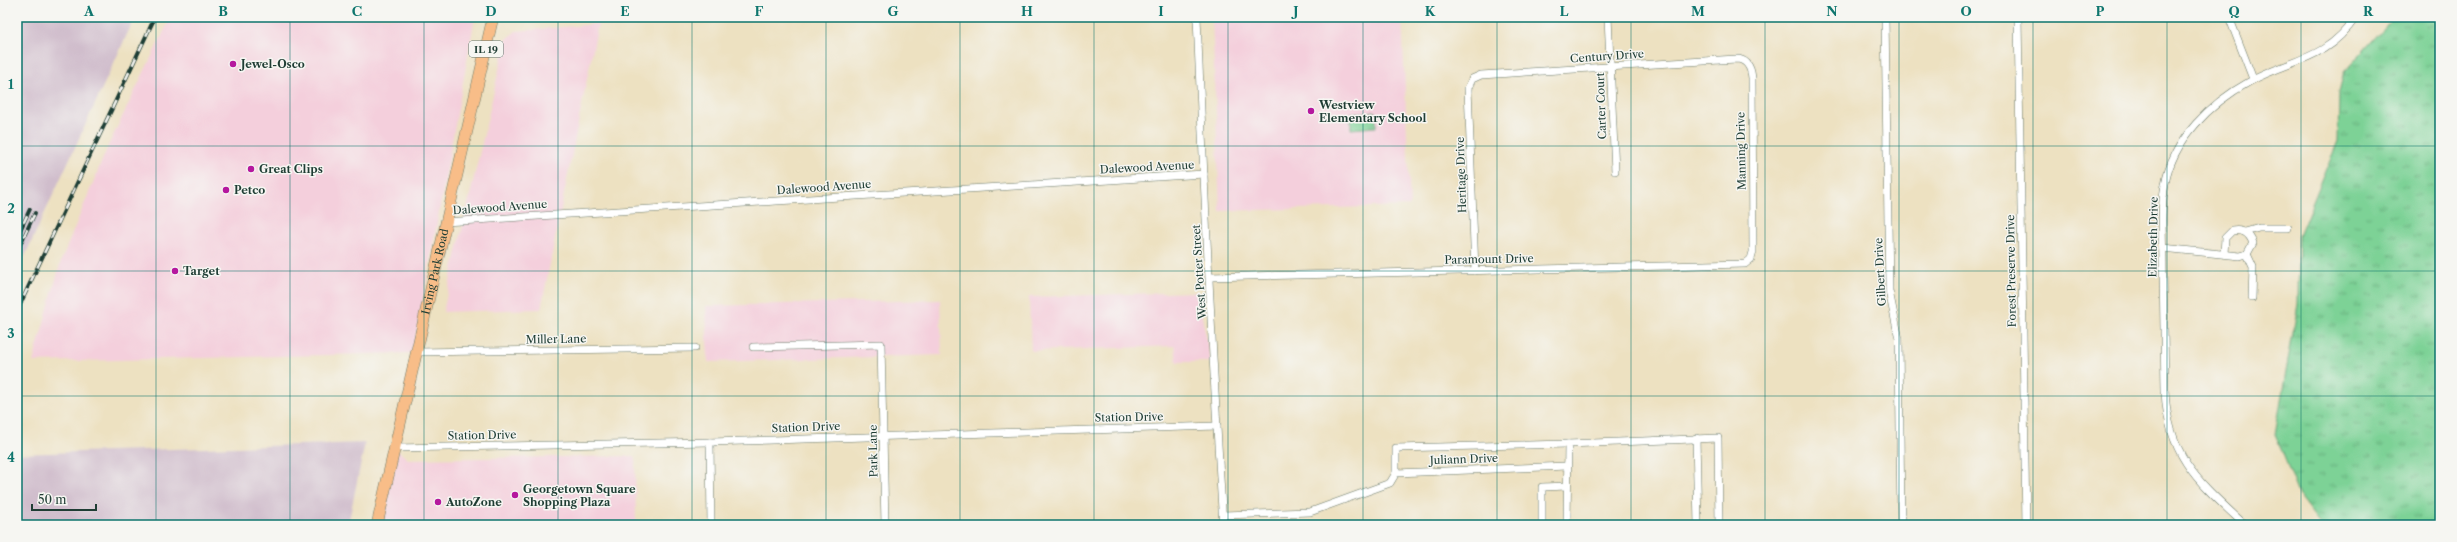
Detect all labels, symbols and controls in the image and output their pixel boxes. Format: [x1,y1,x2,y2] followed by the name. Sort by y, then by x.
[83,3,95,19] text: A
[218,3,228,19] text: B
[352,3,362,19] text: C
[485,3,497,19] text: D
[620,3,630,19] text: E
[755,3,764,19] text: F
[887,3,899,19] text: G
[1021,3,1033,19] text: H
[1158,3,1164,19] text: I
[1291,3,1299,19] text: J
[1425,3,1436,19] text: K
[1560,3,1569,19] text: L
[1691,3,1705,19] text: M
[1826,3,1838,19] text: N
[1960,3,1972,19] text: O
[2096,3,2105,19] text: P
[2228,3,2240,19] text: Q
[2363,3,2374,19] text: R
[469,41,503,57] road number: IL 19
[1570,46,1644,66] street label: Century Drive
[239,57,305,71] place label: Jewel-Osco
[228,59,238,69] marker: Jewel-Osco
[1593,72,1609,140] street label: Carter Court
[8,76,14,92] text: 1
[1318,98,1426,125] place label: Westview Elementary School
[1306,106,1316,116] marker: Westview Elementary School
[1733,112,1749,190] street label: Manning Drive
[1453,137,1469,213] street label: Heritage Drive
[1099,158,1195,176] street label: Dalewood Avenue
[259,162,323,176] place label: Great Clips
[246,164,256,174] marker: Great Clips
[776,177,872,197] street label: Dalewood Avenue
[234,183,265,197] place label: Petco
[221,185,231,195] marker: Petco
[452,197,548,217] street label: Dalewood Avenue
[2145,197,2161,277] street label: Elizabeth Drive
[7,200,15,216] text: 2
[2003,215,2019,327] street label: Forest Preserve Drive
[1189,224,1209,321] street label: West Potter Street
[418,227,452,316] street label: Irving Park Road
[1871,238,1889,306] street label: Gilbert Drive
[1444,251,1534,267] street label: Paramount Drive
[183,264,220,278] place label: Target
[170,266,180,276] marker: Target
[7,325,15,341] text: 3
[526,331,586,347] street label: Miller Lane
[1095,409,1163,425] street label: Station Drive
[771,419,841,435] street label: Station Drive
[866,425,880,477] street label: Park Lane
[448,427,516,443] street label: Station Drive
[7,449,15,465] text: 4
[1428,451,1498,467] street label: Juliann Drive
[523,482,636,509] place label: Georgetown Square Shopping Plaza
[32,486,96,512] scale bar
[510,490,520,500] marker: Georgetown Square Shopping Plaza
[38,492,67,507] text: 50 m
[445,495,502,509] place label: AutoZone
[433,497,443,507] marker: AutoZone

